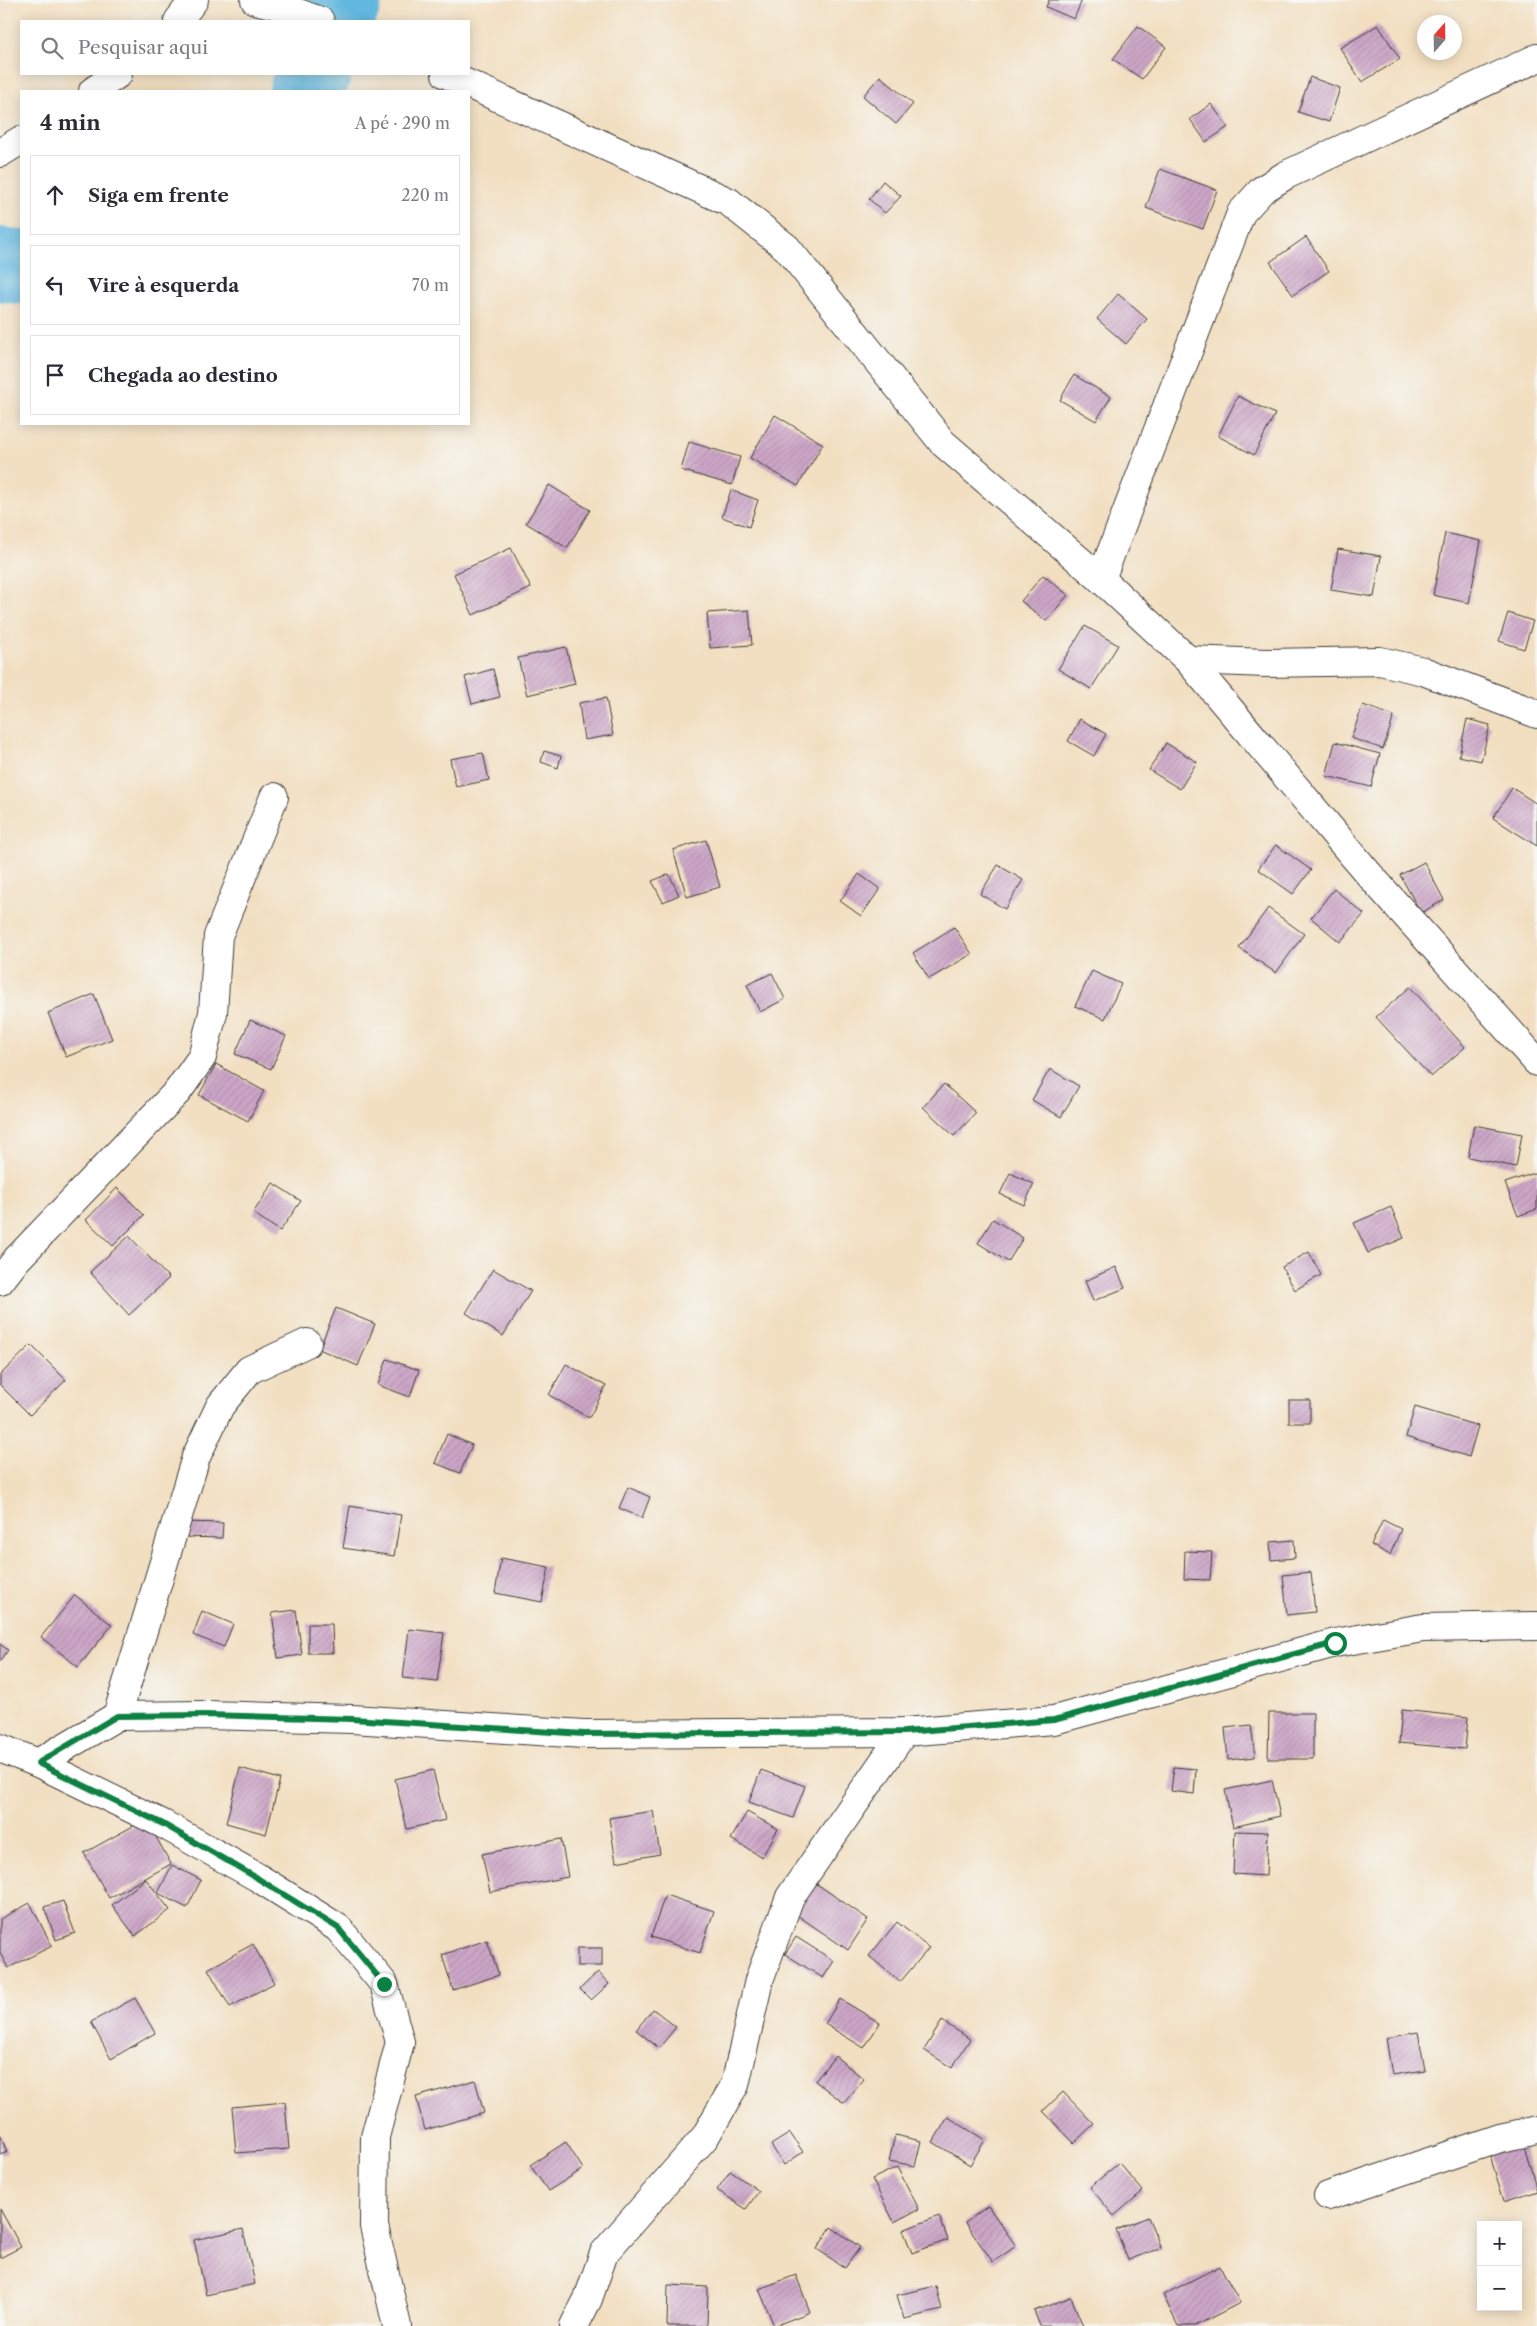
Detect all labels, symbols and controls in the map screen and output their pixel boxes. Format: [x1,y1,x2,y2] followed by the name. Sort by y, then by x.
[1417,15,1462,60] north arrow
[20,20,470,75] search box
[38,34,66,62] icon: search
[78,36,208,59] text: Pesquisar aqui
[40,110,101,135] text: 4 min
[355,113,450,133] text: A pé · 290 m
[41,181,69,209] icon: ahead
[88,184,229,207] text: Siga em frente
[401,185,449,205] text: 220 m
[41,271,69,299] icon: left
[88,274,239,297] text: Vire à esquerda
[412,275,449,295] text: 70 m
[41,361,69,389] icon: arrive
[88,364,278,387] text: Chegada ao destino
[1324,1632,1347,1655] route start
[373,1973,396,1996] route end
[1477,2221,1522,2311] map controls
[1477,2221,1522,2266] button: +
[1477,2266,1522,2311] button: −

